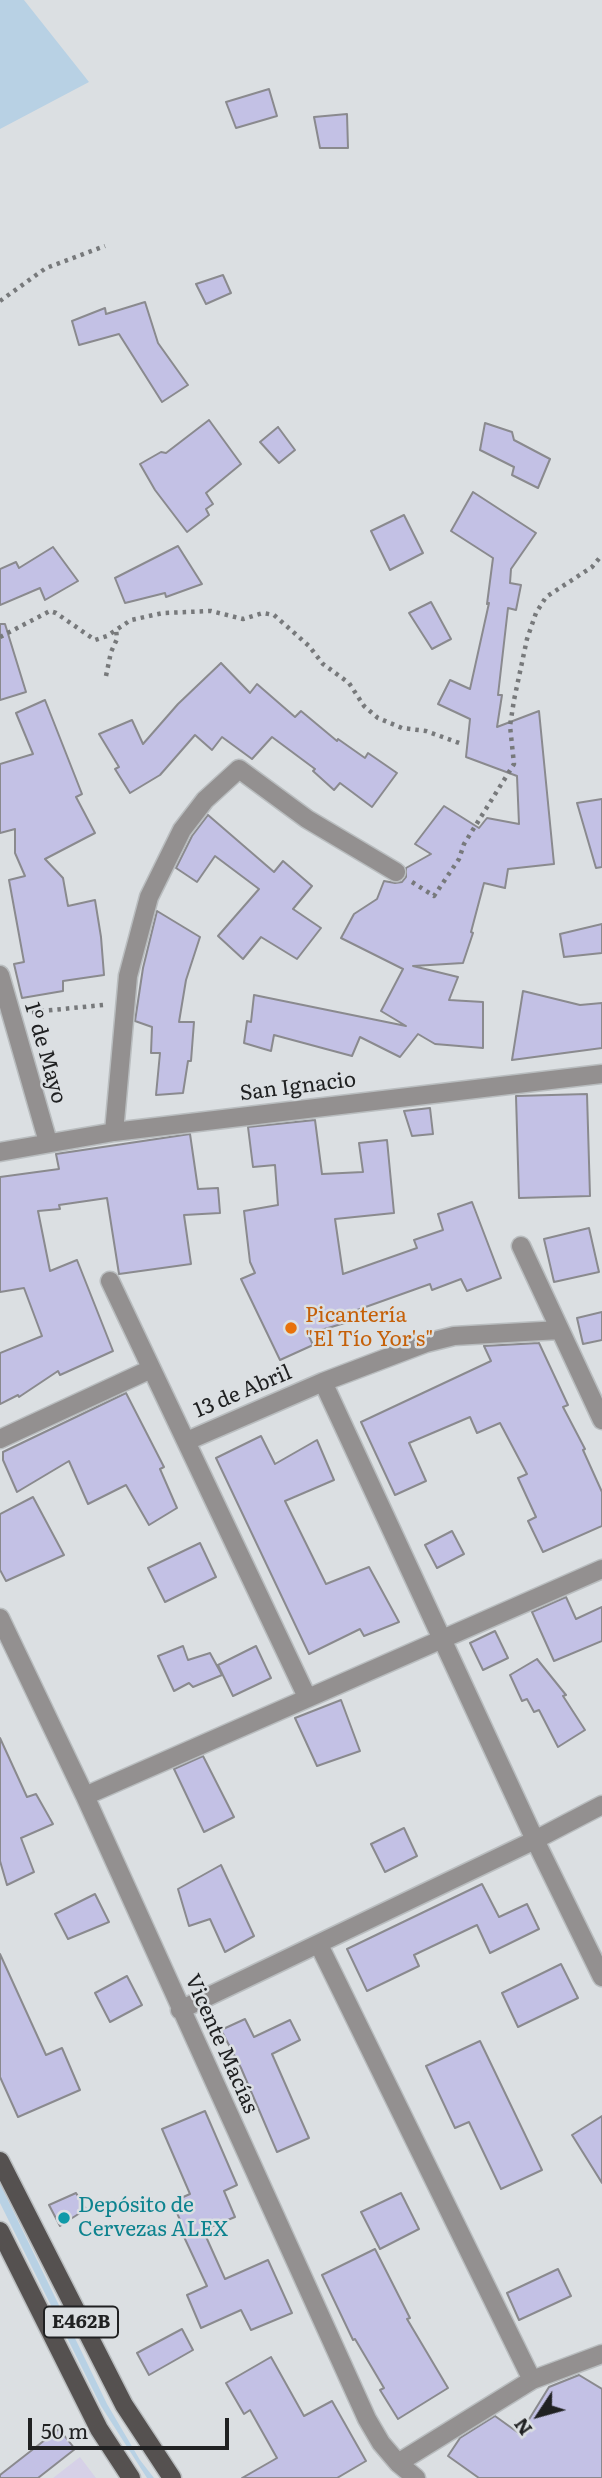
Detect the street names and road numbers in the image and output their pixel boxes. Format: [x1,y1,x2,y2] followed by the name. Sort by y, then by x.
[19,999,71,1107] street label: 1º de Mayo
[239,1067,357,1107] street label: San Ignacio
[190,1360,296,1424] street label: 13 de Abril
[179,1970,263,2118] street label: Vicente Macías
[44,2306,118,2338] road number: E462B

